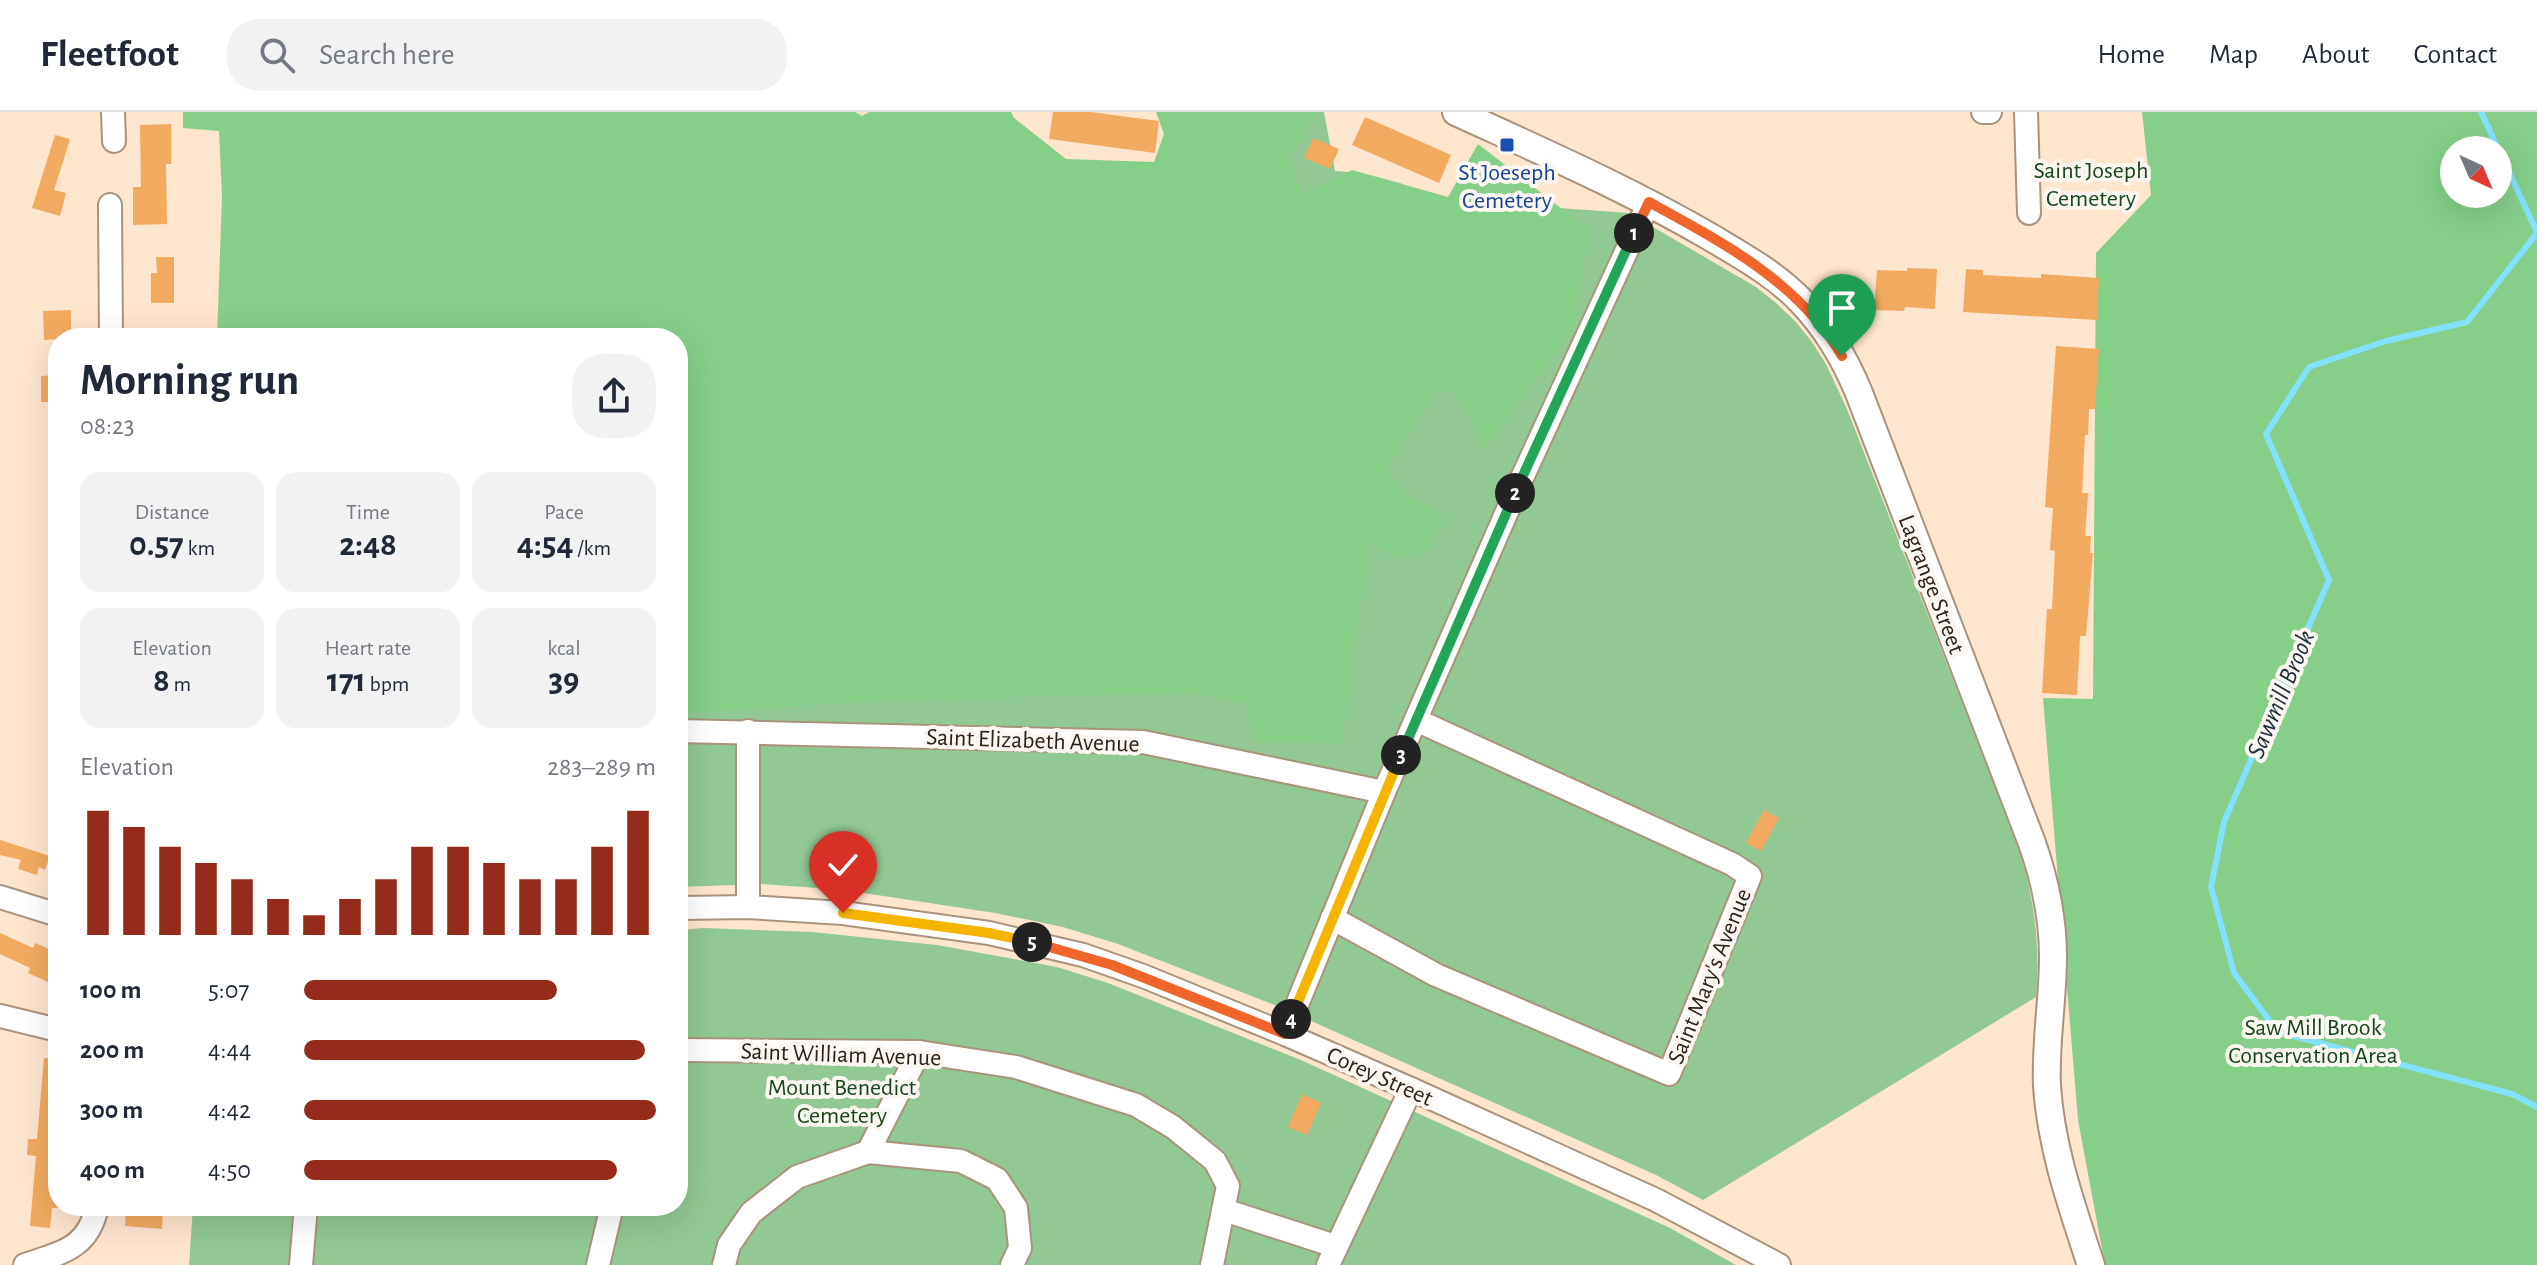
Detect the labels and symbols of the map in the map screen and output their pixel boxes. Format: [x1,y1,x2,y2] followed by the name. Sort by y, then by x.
[1498,136,1516,154] marker: St Joeseph Cemetery
[2440,136,2512,208] north arrow
[2033,159,2149,211] park label: Saint Joseph Cemetery
[1458,161,1556,213] place label: St Joeseph Cemetery
[1614,213,1654,253] pin: 1
[1808,274,1876,356] pin
[1495,473,1535,513] pin: 2
[1894,512,1969,657] street label: Lagrange Street
[2242,627,2319,762] water label: Sawmill Brook
[926,725,1140,757] street label: Saint Elizabeth Avenue
[1381,735,1421,775] pin: 3
[809,831,877,913] pin
[1664,885,1756,1067] street label: Saint Mary's Avenue
[1012,922,1052,962] pin: 5
[1271,999,1311,1039] pin: 4
[2228,1016,2398,1068] park label: Saw Mill Brook Conservation Area
[740,1040,942,1070] street label: Saint William Avenue
[1323,1043,1436,1111] street label: Corey Street
[768,1076,917,1128] park label: Mount Benedict Cemetery

